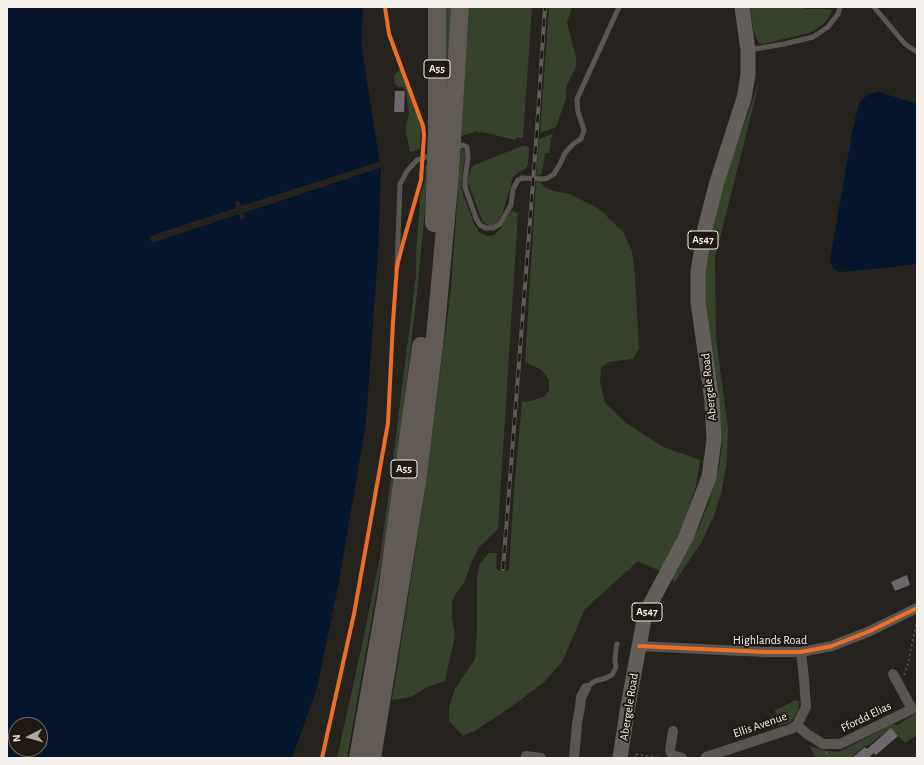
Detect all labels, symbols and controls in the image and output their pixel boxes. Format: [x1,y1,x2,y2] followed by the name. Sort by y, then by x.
[424,60,450,78] road number: A55
[688,231,718,249] road number: A547
[698,352,720,422] street label: Abergele Road
[391,460,417,478] road number: A55
[632,603,662,621] road number: A547
[733,633,807,647] street label: Highlands Road
[617,672,641,742] street label: Abergele Road
[838,699,894,735] street label: Ffordd Elias
[731,709,789,741] street label: Ellis Avenue
[8,717,48,757] north arrow
[11,734,22,743] text: N

